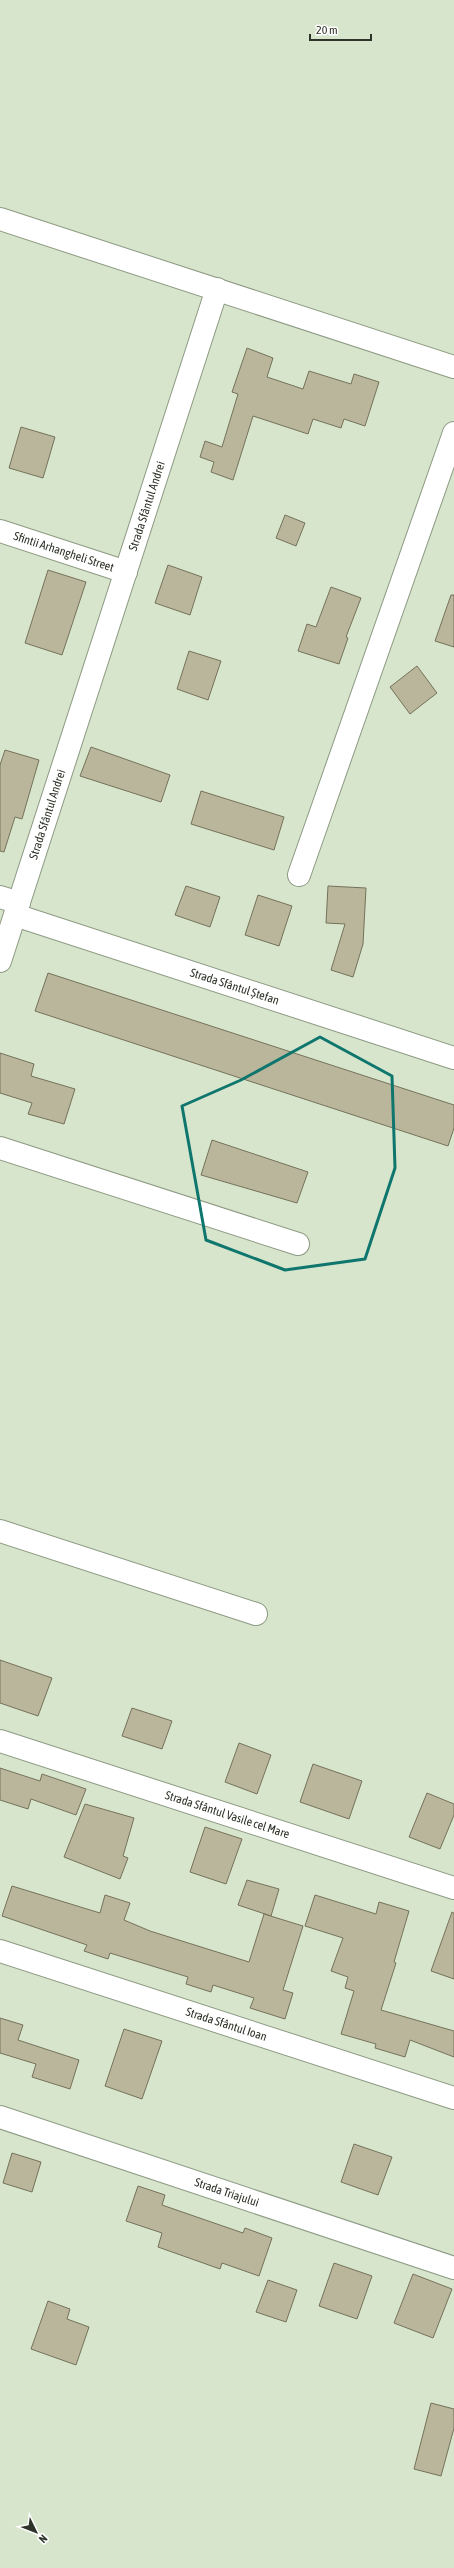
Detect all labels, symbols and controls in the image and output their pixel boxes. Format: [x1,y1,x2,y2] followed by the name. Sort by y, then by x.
[310,16,371,42] scale bar
[316,23,338,37] text: 20 m
[126,460,168,553] street label: Strada Sfântul Andrei
[12,529,116,575] street label: Sfintii Arhangheli Street
[26,768,68,861] street label: Strada Sfântul Andrei
[188,966,281,1008] street label: Strada Sfântul Ștefan
[163,1788,291,1841] street label: Strada Sfântul Vasile cel Mare
[184,2005,269,2044] street label: Strada Sfântul Ioan
[193,2175,261,2210] street label: Strada Triajului
[16,2512,56,2552] north arrow
[37,2532,50,2545] text: N

